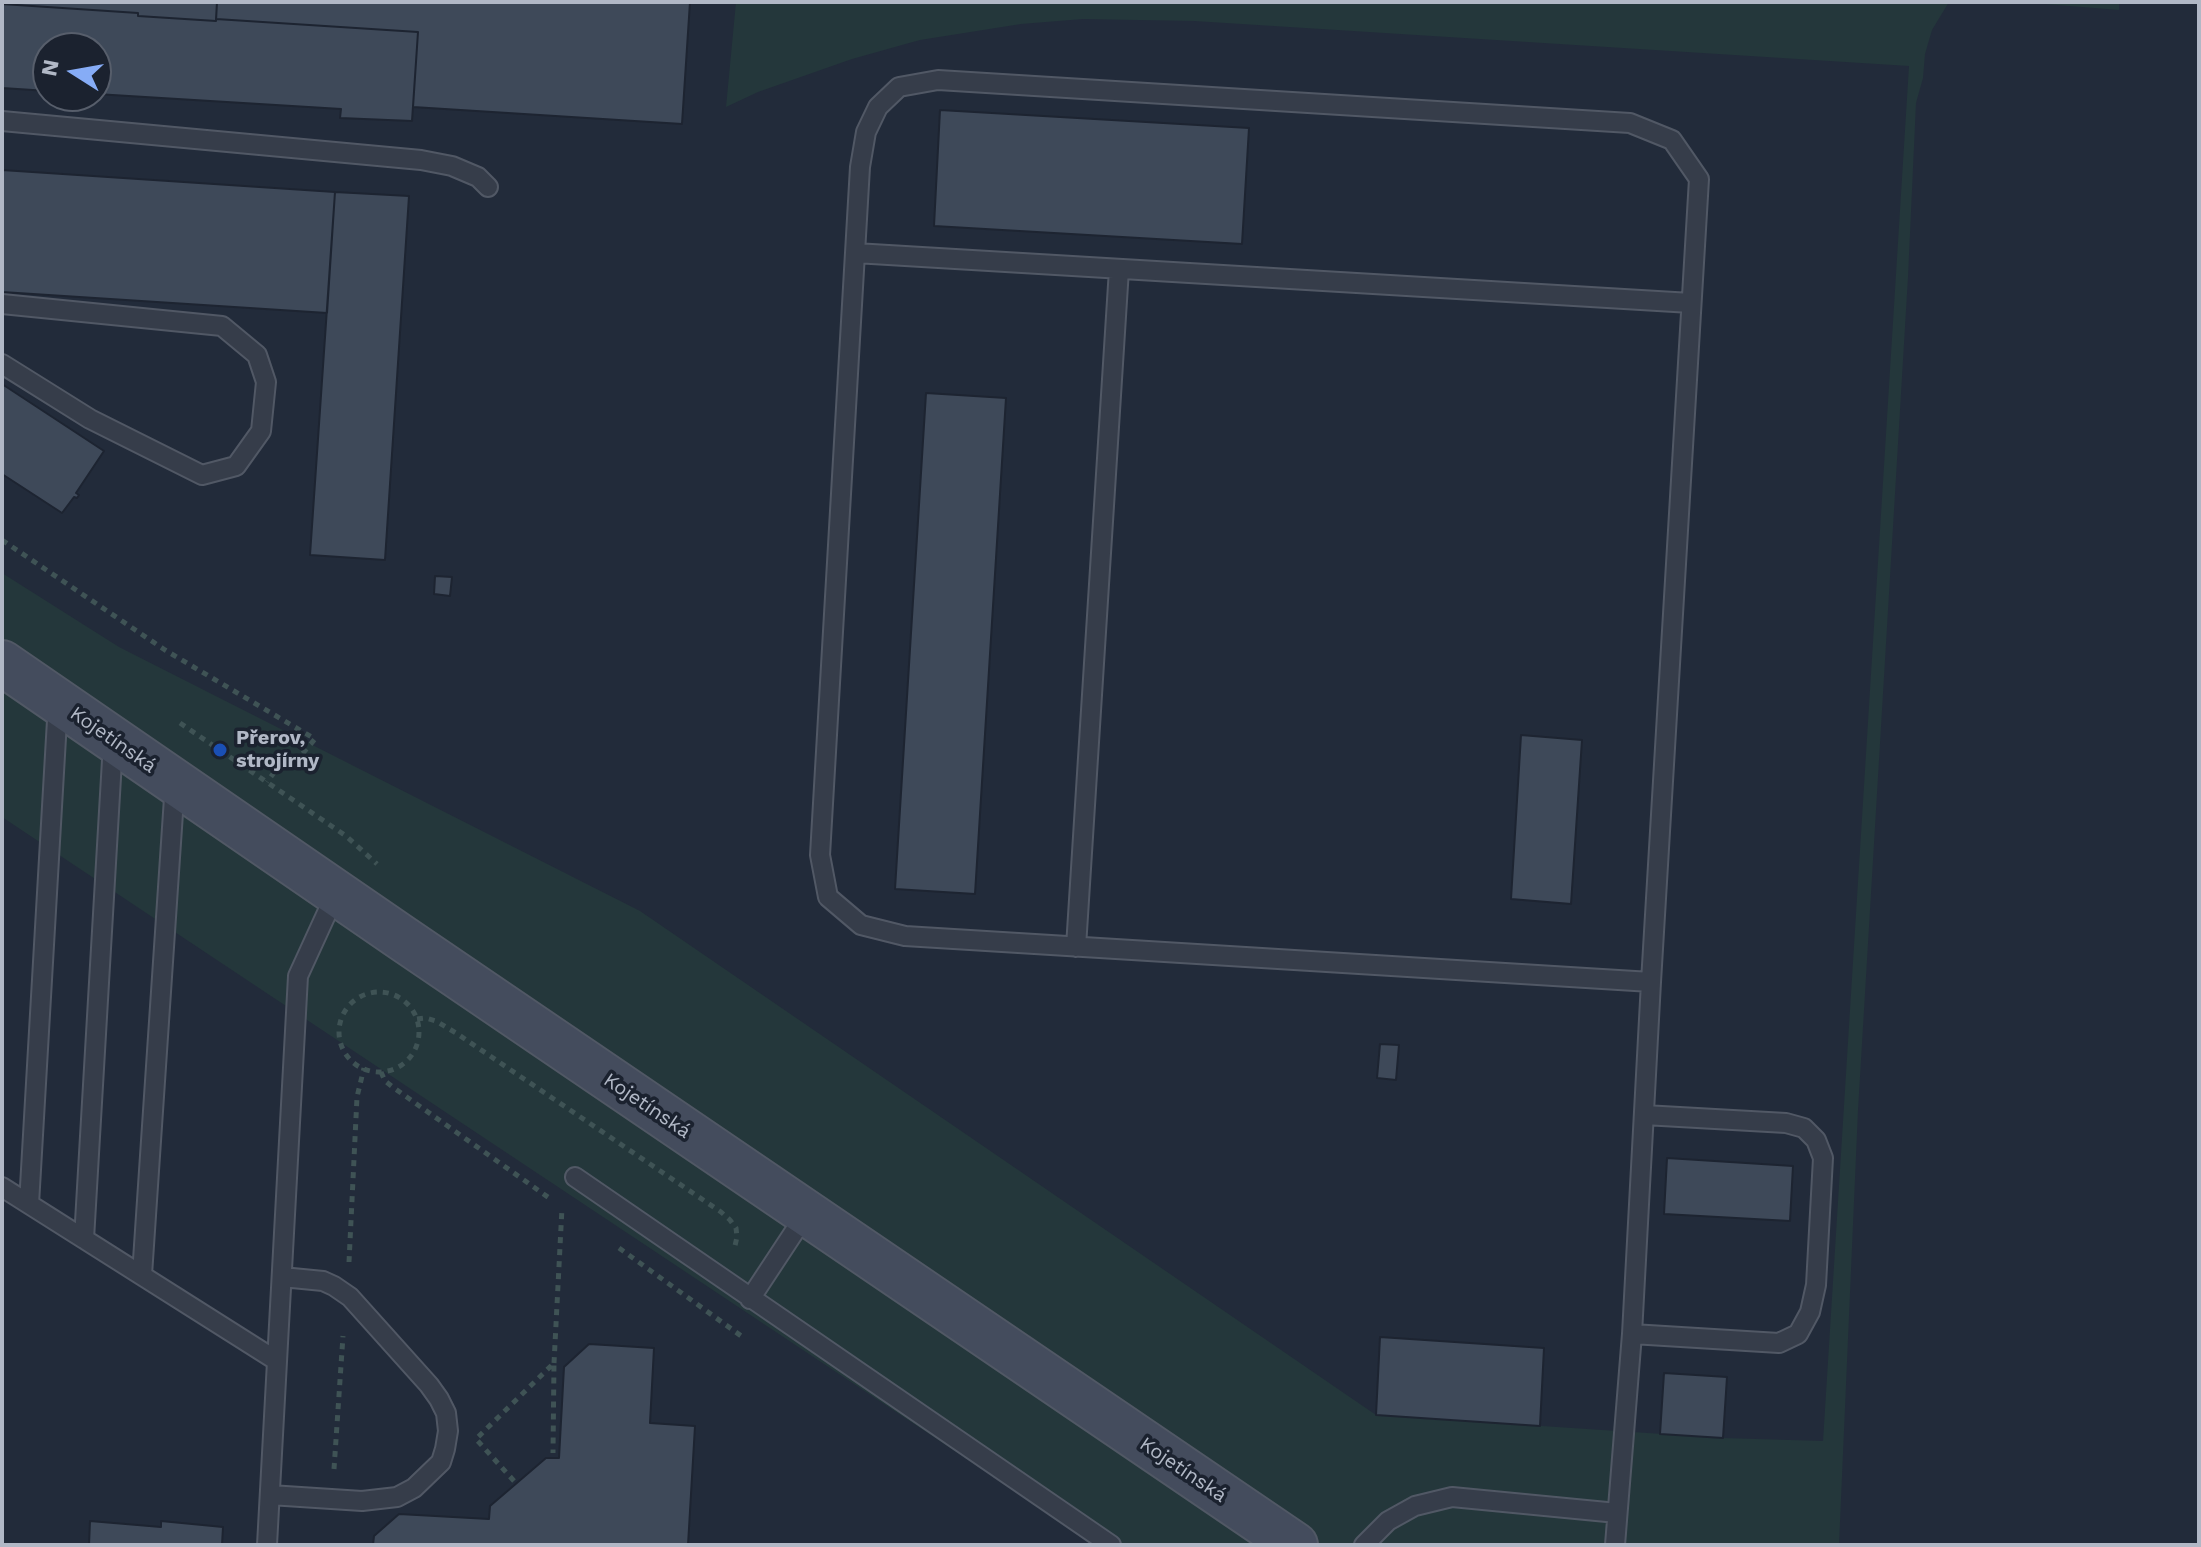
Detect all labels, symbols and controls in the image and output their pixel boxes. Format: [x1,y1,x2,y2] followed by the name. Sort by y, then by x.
[32,32,112,112] north arrow
[36,57,64,78] text: N
[65,702,161,778] street label: Kojetínská
[236,726,319,773] place label: Přerov, strojírny
[211,741,229,759] marker: Přerov, strojírny
[599,1068,695,1144] street label: Kojetínská
[1135,1432,1231,1508] street label: Kojetínská

